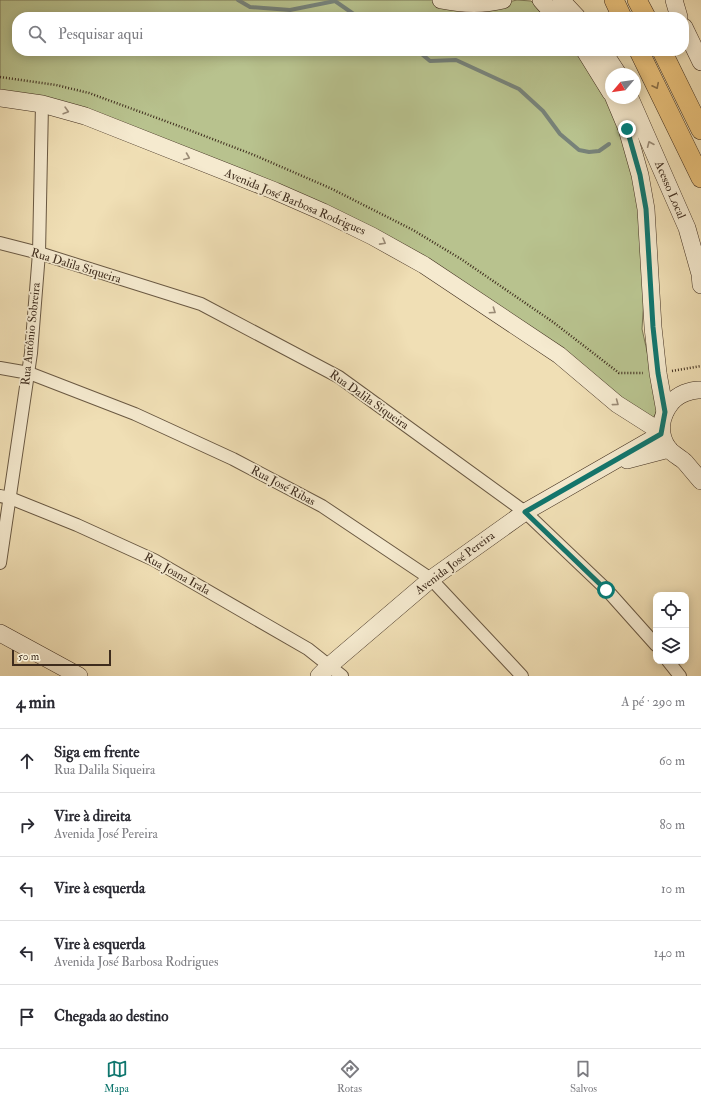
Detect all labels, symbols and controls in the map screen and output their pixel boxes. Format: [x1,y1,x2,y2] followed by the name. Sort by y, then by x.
[12,12,689,56] search box
[26,23,48,45] icon: search
[58,25,143,44] text: Pesquisar aqui
[605,68,641,104] north arrow
[651,82,659,89] one-way arrow
[62,106,69,115] one-way arrow
[618,120,636,138] route end
[647,140,655,147] one-way arrow
[184,152,191,160] one-way arrow
[651,158,689,221] street label: Acesso Local
[221,165,368,239] street label: Avenida José Barbosa Rodrigues
[379,237,386,245] one-way arrow
[29,245,124,287] street label: Rua Dalila Siqueira
[18,281,44,386] street label: Rua Antônio Sobreira
[489,306,496,314] one-way arrow
[326,367,412,434] street label: Rua Dalila Siqueira
[612,398,619,406] one-way arrow
[248,463,318,509] street label: Rua José Ribas
[411,528,499,598] street label: Avenida José Pereira
[141,550,214,599] street label: Rua Joana Irala
[597,581,615,599] route start
[653,592,689,664] map controls
[653,592,689,628] button: locate
[653,628,689,664] button: layers
[12,648,111,667] scale bar
[18,650,39,663] text: 50 m
[16,692,55,713] text: 4 min
[621,694,685,710] text: A pé · 290 m
[54,743,140,762] text: Siga em frente
[16,750,38,772] icon: ahead
[659,753,685,769] text: 60 m
[54,762,155,778] text: Rua Dalila Siqueira
[54,807,131,826] text: Vire à direita
[16,814,38,836] icon: right
[659,817,685,833] text: 80 m
[54,826,158,842] text: Avenida José Pereira
[16,878,38,900] icon: left
[54,879,145,898] text: Vire à esquerda
[661,881,685,897] text: 10 m
[54,935,145,954] text: Vire à esquerda
[16,942,38,964] icon: left
[654,945,685,961] text: 140 m
[54,954,218,970] text: Avenida José Barbosa Rodrigues
[16,1006,38,1028] icon: arrive
[54,1007,169,1026] text: Chegada ao destino
[104,1058,129,1095] tab: Mapa
[337,1058,362,1095] tab: Rotas
[570,1058,597,1095] tab: Salvos

